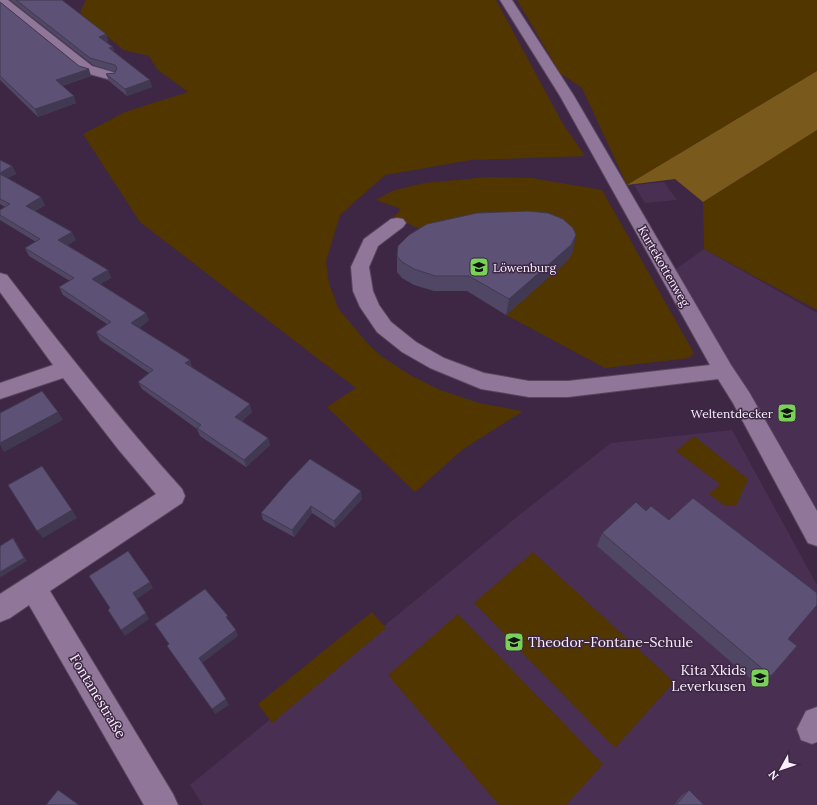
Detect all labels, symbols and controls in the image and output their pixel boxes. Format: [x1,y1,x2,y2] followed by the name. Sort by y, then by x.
[635,223,693,309] street label: Kurtekottenweg
[468,256,490,278] school or university icon: Löwenburg
[493,260,556,275] place label: Löwenburg
[776,402,798,424] school or university icon: Weltentdecker
[691,406,774,421] place label: Weltentdecker
[503,631,525,653] school or university icon: Theodor-Fontane-Schule
[528,633,694,651] place label: Theodor-Fontane-Schule
[66,651,130,742] street label: Fontanestraße
[671,661,746,695] place label: Kita Xkids Leverkusen
[749,667,771,689] school or university icon: Kita Xkids Leverkusen
[761,749,801,789] north arrow
[765,767,781,783] text: N

